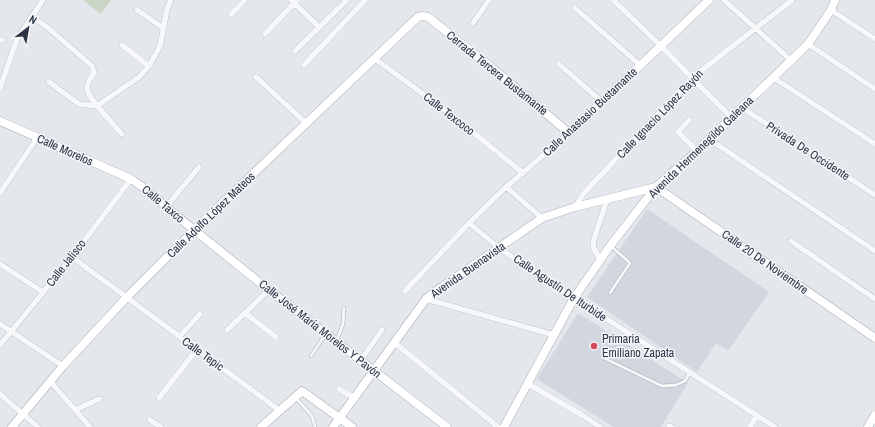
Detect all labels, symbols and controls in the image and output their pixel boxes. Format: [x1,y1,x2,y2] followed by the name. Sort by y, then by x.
[8,8,48,48] north arrow
[27,12,40,27] text: N
[443,27,551,119] street label: Cerrada Tercera Bustamante
[539,64,641,160] street label: Calle Anastasio Bustamante
[613,66,707,162] street label: Calle Ignacio López Rayón
[420,89,478,139] street label: Calle Texcoco
[644,92,757,202] street label: Avenida Hermenegildo Galeana
[763,118,853,184] street label: Privada De Occidente
[34,130,96,170] street label: Calle Morelos
[163,169,259,261] street label: Calle Adolfo López Mateos
[138,182,188,226] street label: Calle Taxco
[719,226,811,298] street label: Calle 20 De Noviembre
[43,236,89,290] street label: Calle Jalisco
[427,238,509,302] street label: Avenida Buenavista
[510,251,610,325] street label: Calle Agustín De Iturbide
[256,276,384,382] street label: Calle José María Morelos Y Pavón
[602,331,675,361] place label: Primaria Emiliano Zapata
[179,333,227,375] street label: Calle Tepic
[589,341,599,351] marker: Primaria Emiliano Zapata

